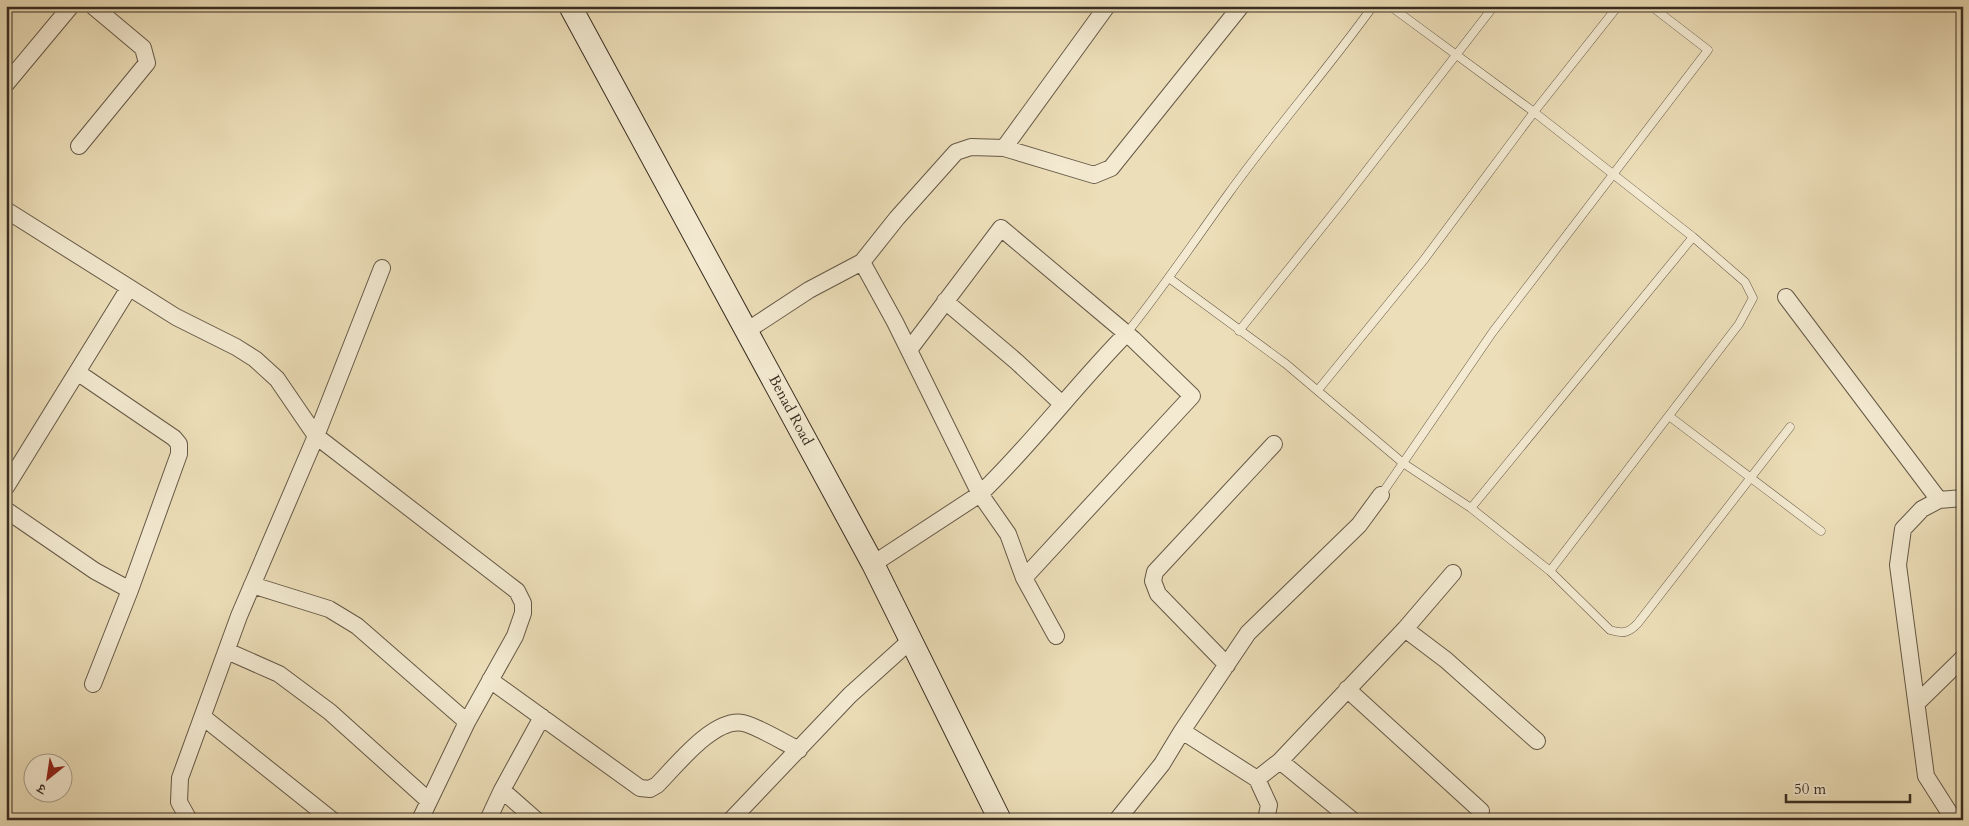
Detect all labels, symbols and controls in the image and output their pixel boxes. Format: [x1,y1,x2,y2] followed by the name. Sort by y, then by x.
[764,371,818,449] street label: Benad Road
[22,754,72,804] north arrow
[1786,771,1910,803] scale bar
[33,778,50,799] text: उ
[1794,779,1826,799] text: 50 m

